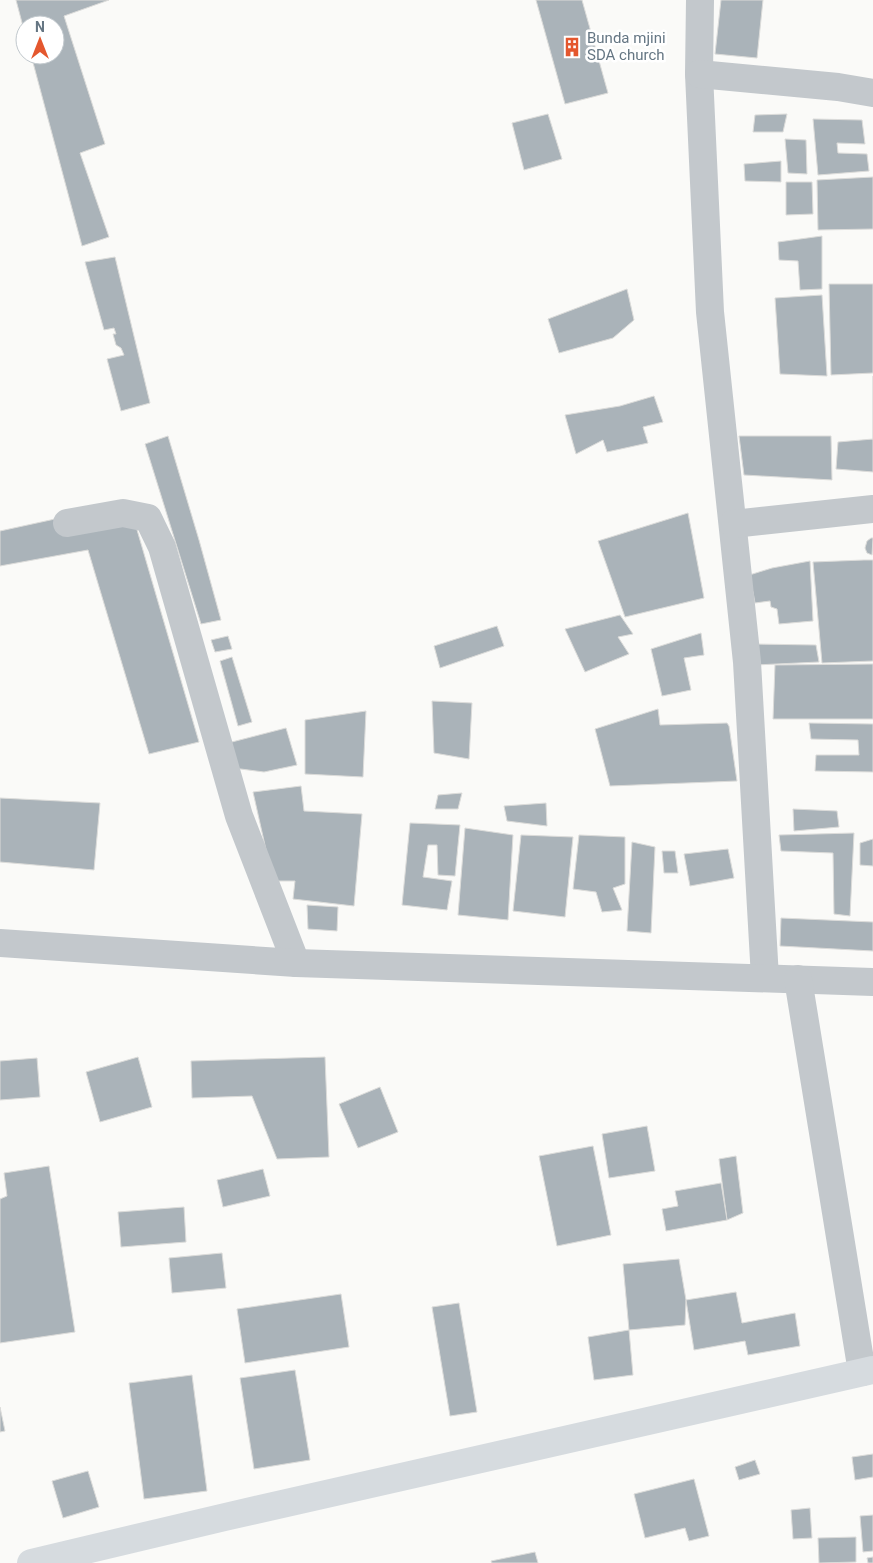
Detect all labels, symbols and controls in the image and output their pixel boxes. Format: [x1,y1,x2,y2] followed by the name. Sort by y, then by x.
[15,15,65,65] north arrow
[35,19,45,35] text: N
[587,29,666,64] place label: Bunda mjini SDA church
[561,36,583,58] building icon: Bunda mjini SDA church

